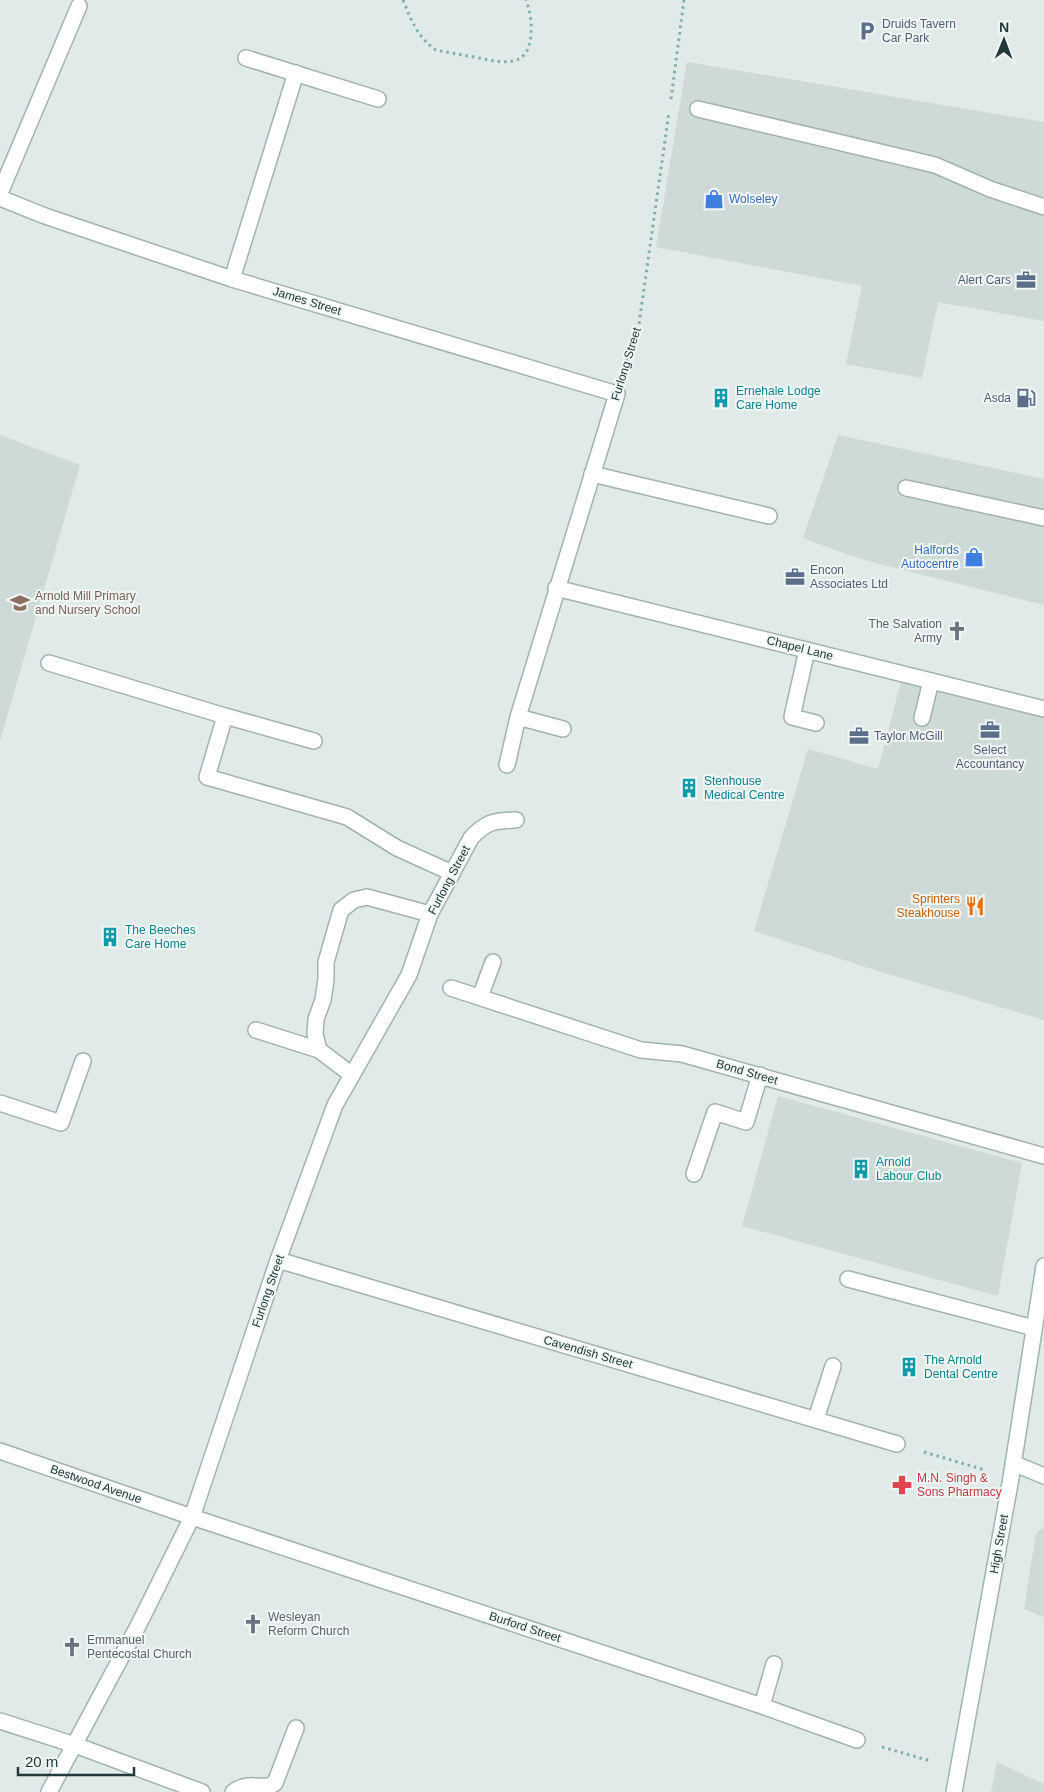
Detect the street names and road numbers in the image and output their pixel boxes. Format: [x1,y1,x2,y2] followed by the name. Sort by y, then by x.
[271,284,343,318] street label: James Street
[608,325,644,402] street label: Furlong Street
[765,633,835,663] street label: Chapel Lane
[425,843,473,917] street label: Furlong Street
[715,1057,780,1088] street label: Bond Street
[249,1252,287,1329] street label: Furlong Street
[542,1333,635,1372] street label: Cavendish Street
[48,1462,144,1506] street label: Bestwood Avenue
[987,1513,1011,1575] street label: High Street
[487,1609,563,1645] street label: Burford Street

